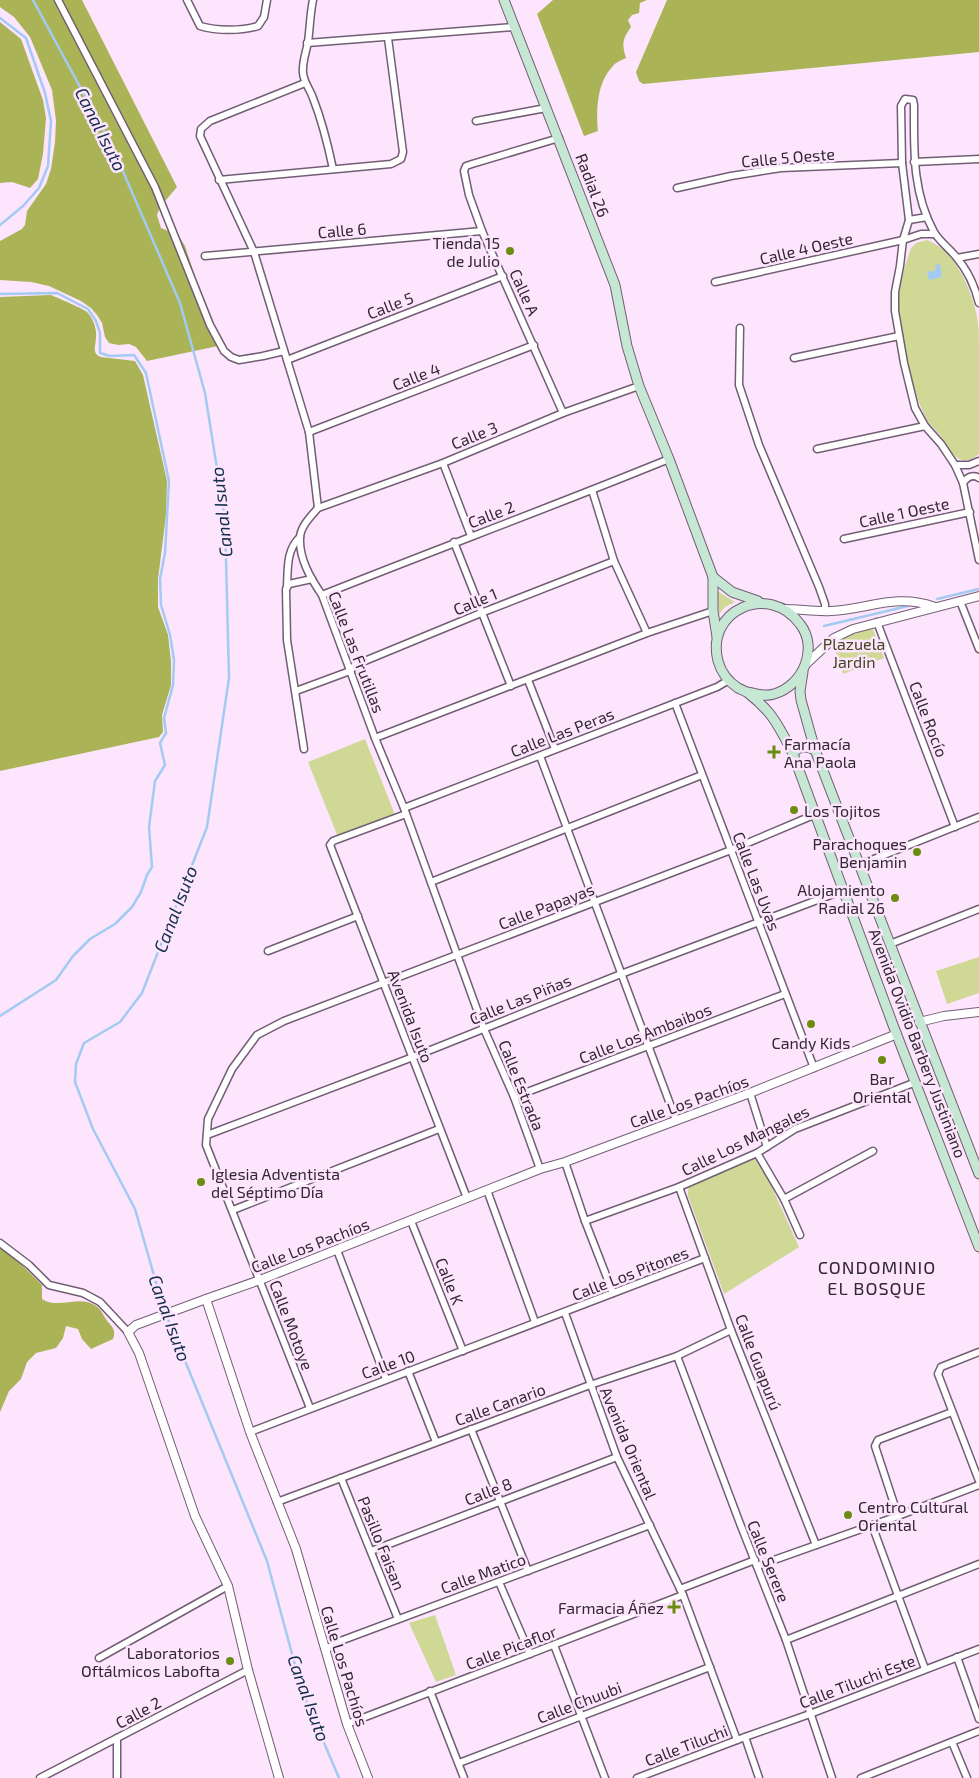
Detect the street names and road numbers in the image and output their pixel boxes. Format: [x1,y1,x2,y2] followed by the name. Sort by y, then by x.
[740,143,836,171] street label: Calle 5 Oeste
[572,150,614,220] street label: Radial 26
[317,218,367,242] street label: Calle 6
[758,228,854,268] street label: Calle 4 Oeste
[506,266,544,318] street label: Calle A
[364,288,416,322] street label: Calle 5
[390,358,443,394] street label: Calle 4
[448,417,500,453] street label: Calle 3
[857,493,951,531] street label: Calle 1 Oeste
[465,496,517,532] street label: Calle 2
[450,584,500,618] street label: Calle 1
[325,589,389,715] street label: Calle Las Frutillas
[906,679,952,759] street label: Calle Rocío
[507,704,617,760] street label: Calle Las Peras
[729,829,785,933] street label: Calle Las Uvas
[495,879,597,933] street label: Calle Papayas
[865,926,971,1160] street label: Avenida Ovidio Barbery Justiniano
[385,967,437,1065] street label: Avenida Isuto
[466,970,574,1028] street label: Calle Las Piñas
[576,999,714,1067] street label: Calle Los Ambaibos
[495,1037,549,1133] street label: Calle Estrada
[627,1071,751,1131] street label: Calle Los Pachíos
[678,1101,812,1179] street label: Calle Los Mangales
[248,1214,372,1276] street label: Calle Los Pachíos
[569,1242,691,1304] street label: Calle Los Pitones
[432,1255,468,1308] street label: Calle K
[266,1277,318,1373] street label: Calle Motoye
[732,1311,786,1413] street label: Calle Guapurú
[359,1346,417,1382] street label: Calle 10
[452,1379,548,1429] street label: Calle Canario
[597,1384,661,1502] street label: Avenida Oriental
[462,1473,514,1509] street label: Calle 8
[355,1493,409,1593] street label: Pasillo Faisan
[744,1517,794,1605] street label: Calle Serere
[438,1549,528,1597] street label: Calle Matico
[318,1603,372,1729] street label: Calle Los Pachíos
[463,1621,560,1673] street label: Calle Picaflor
[796,1650,918,1712] street label: Calle Tiluchi Este
[534,1677,624,1727] street label: Calle Chuubi
[112,1692,164,1732] street label: Calle 2
[642,1720,730,1770] street label: Calle Tiluchi

